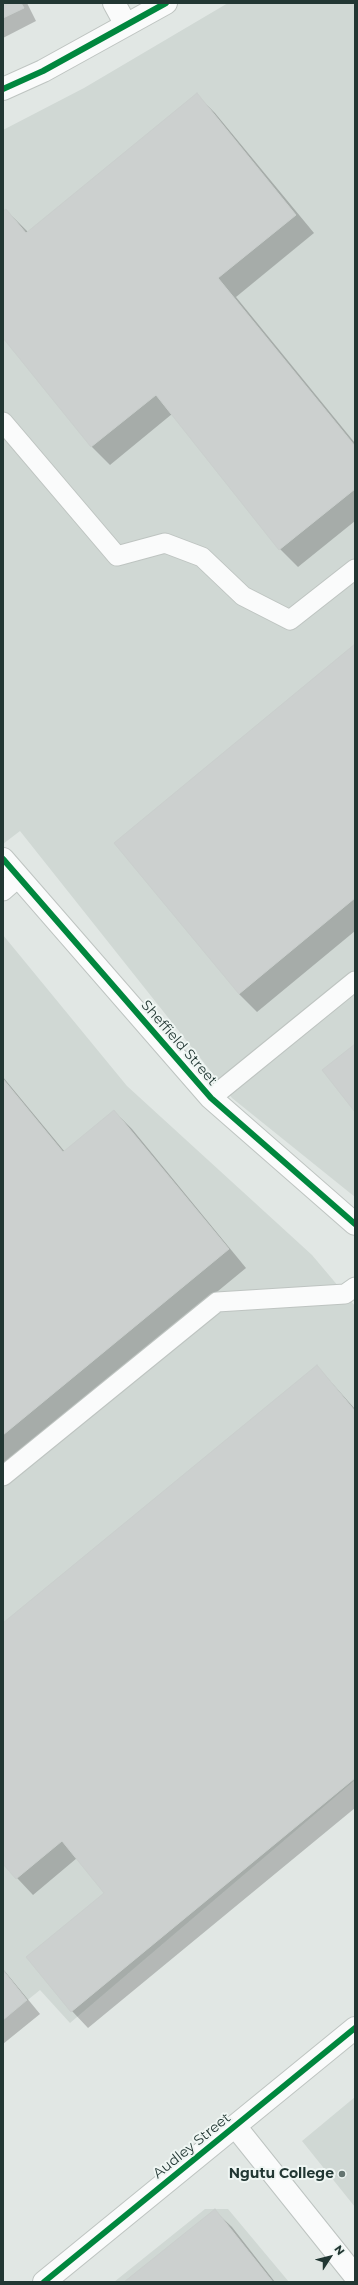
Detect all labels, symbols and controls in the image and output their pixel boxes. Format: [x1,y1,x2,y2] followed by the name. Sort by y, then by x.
[137,997,221,1089] street label: Sheffield Street
[150,2110,234,2182] street label: Audley Street
[229,2166,334,2182] place label: Ngutu College
[337,2169,347,2179] marker: Ngutu College
[310,2237,350,2277] north arrow
[331,2242,348,2258] text: N

